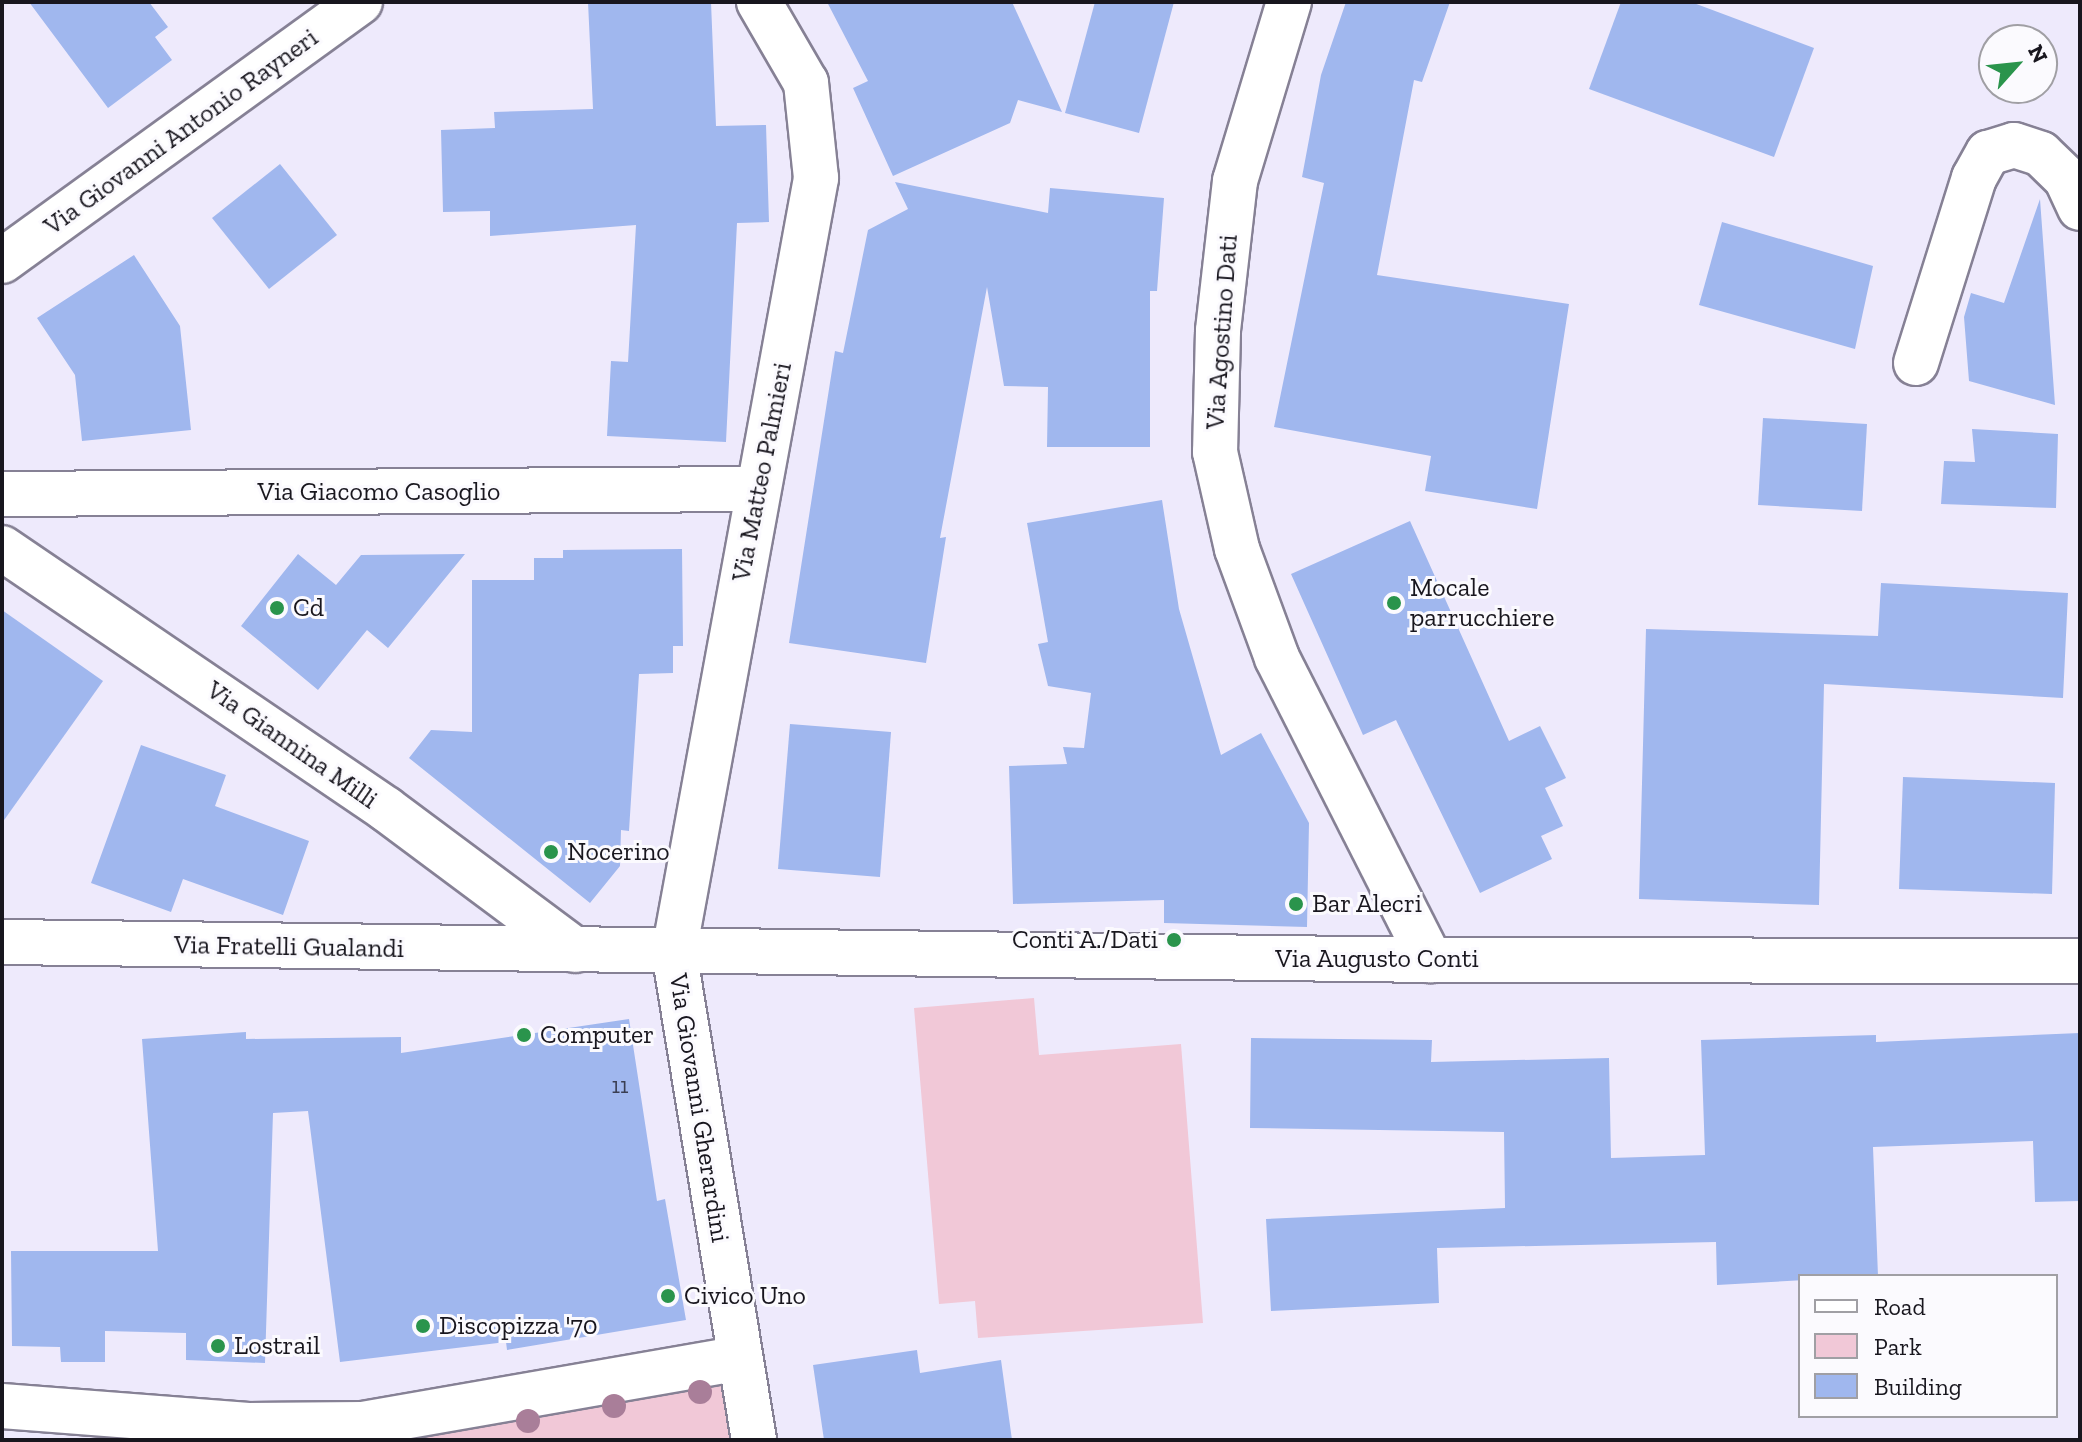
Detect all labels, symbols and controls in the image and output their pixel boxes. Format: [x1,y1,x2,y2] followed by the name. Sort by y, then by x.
[38,22,324,242] street label: Via Giovanni Antonio Rayneri
[1978,24,2058,104] north arrow
[2022,40,2054,67] text: N
[1200,233,1244,431] street label: Via Agostino Dati
[725,360,799,584] street label: Via Matteo Palmieri
[258,476,500,508] street label: Via Giacomo Casoglio
[1410,572,1555,634] place label: Mocale parrucchiere
[293,592,324,624] place label: Cd
[1385,594,1403,612] marker: Mocale parrucchiere
[268,599,286,617] marker: Cd
[200,674,384,816] street label: Via Giannina Milli
[567,836,670,868] place label: Nocerino
[542,843,560,861] marker: Nocerino
[1312,888,1423,920] place label: Bar Alecri
[1287,895,1305,913] marker: Bar Alecri
[1011,924,1158,956] place label: Conti A./Dati
[174,929,404,965] street label: Via Fratelli Gualandi
[1165,931,1183,949] marker: Conti A./Dati
[1275,943,1479,975] street label: Via Augusto Conti
[662,971,736,1245] street label: Via Giovanni Gherardini
[540,1019,654,1051] place label: Computer
[515,1026,533,1044] marker: Computer
[612,1073,628,1099] house number: 11
[1798,1274,2058,1418] legend
[684,1280,806,1312] place label: Civico Uno
[659,1287,677,1305] marker: Civico Uno
[1874,1292,1926,1321] text: Road
[439,1310,598,1342] place label: Discopizza '70
[414,1317,432,1335] marker: Discopizza '70
[234,1330,320,1362] place label: Lostrail
[1874,1332,1922,1361] text: Park
[209,1337,227,1355] marker: Lostrail
[1874,1372,1962,1401] text: Building

